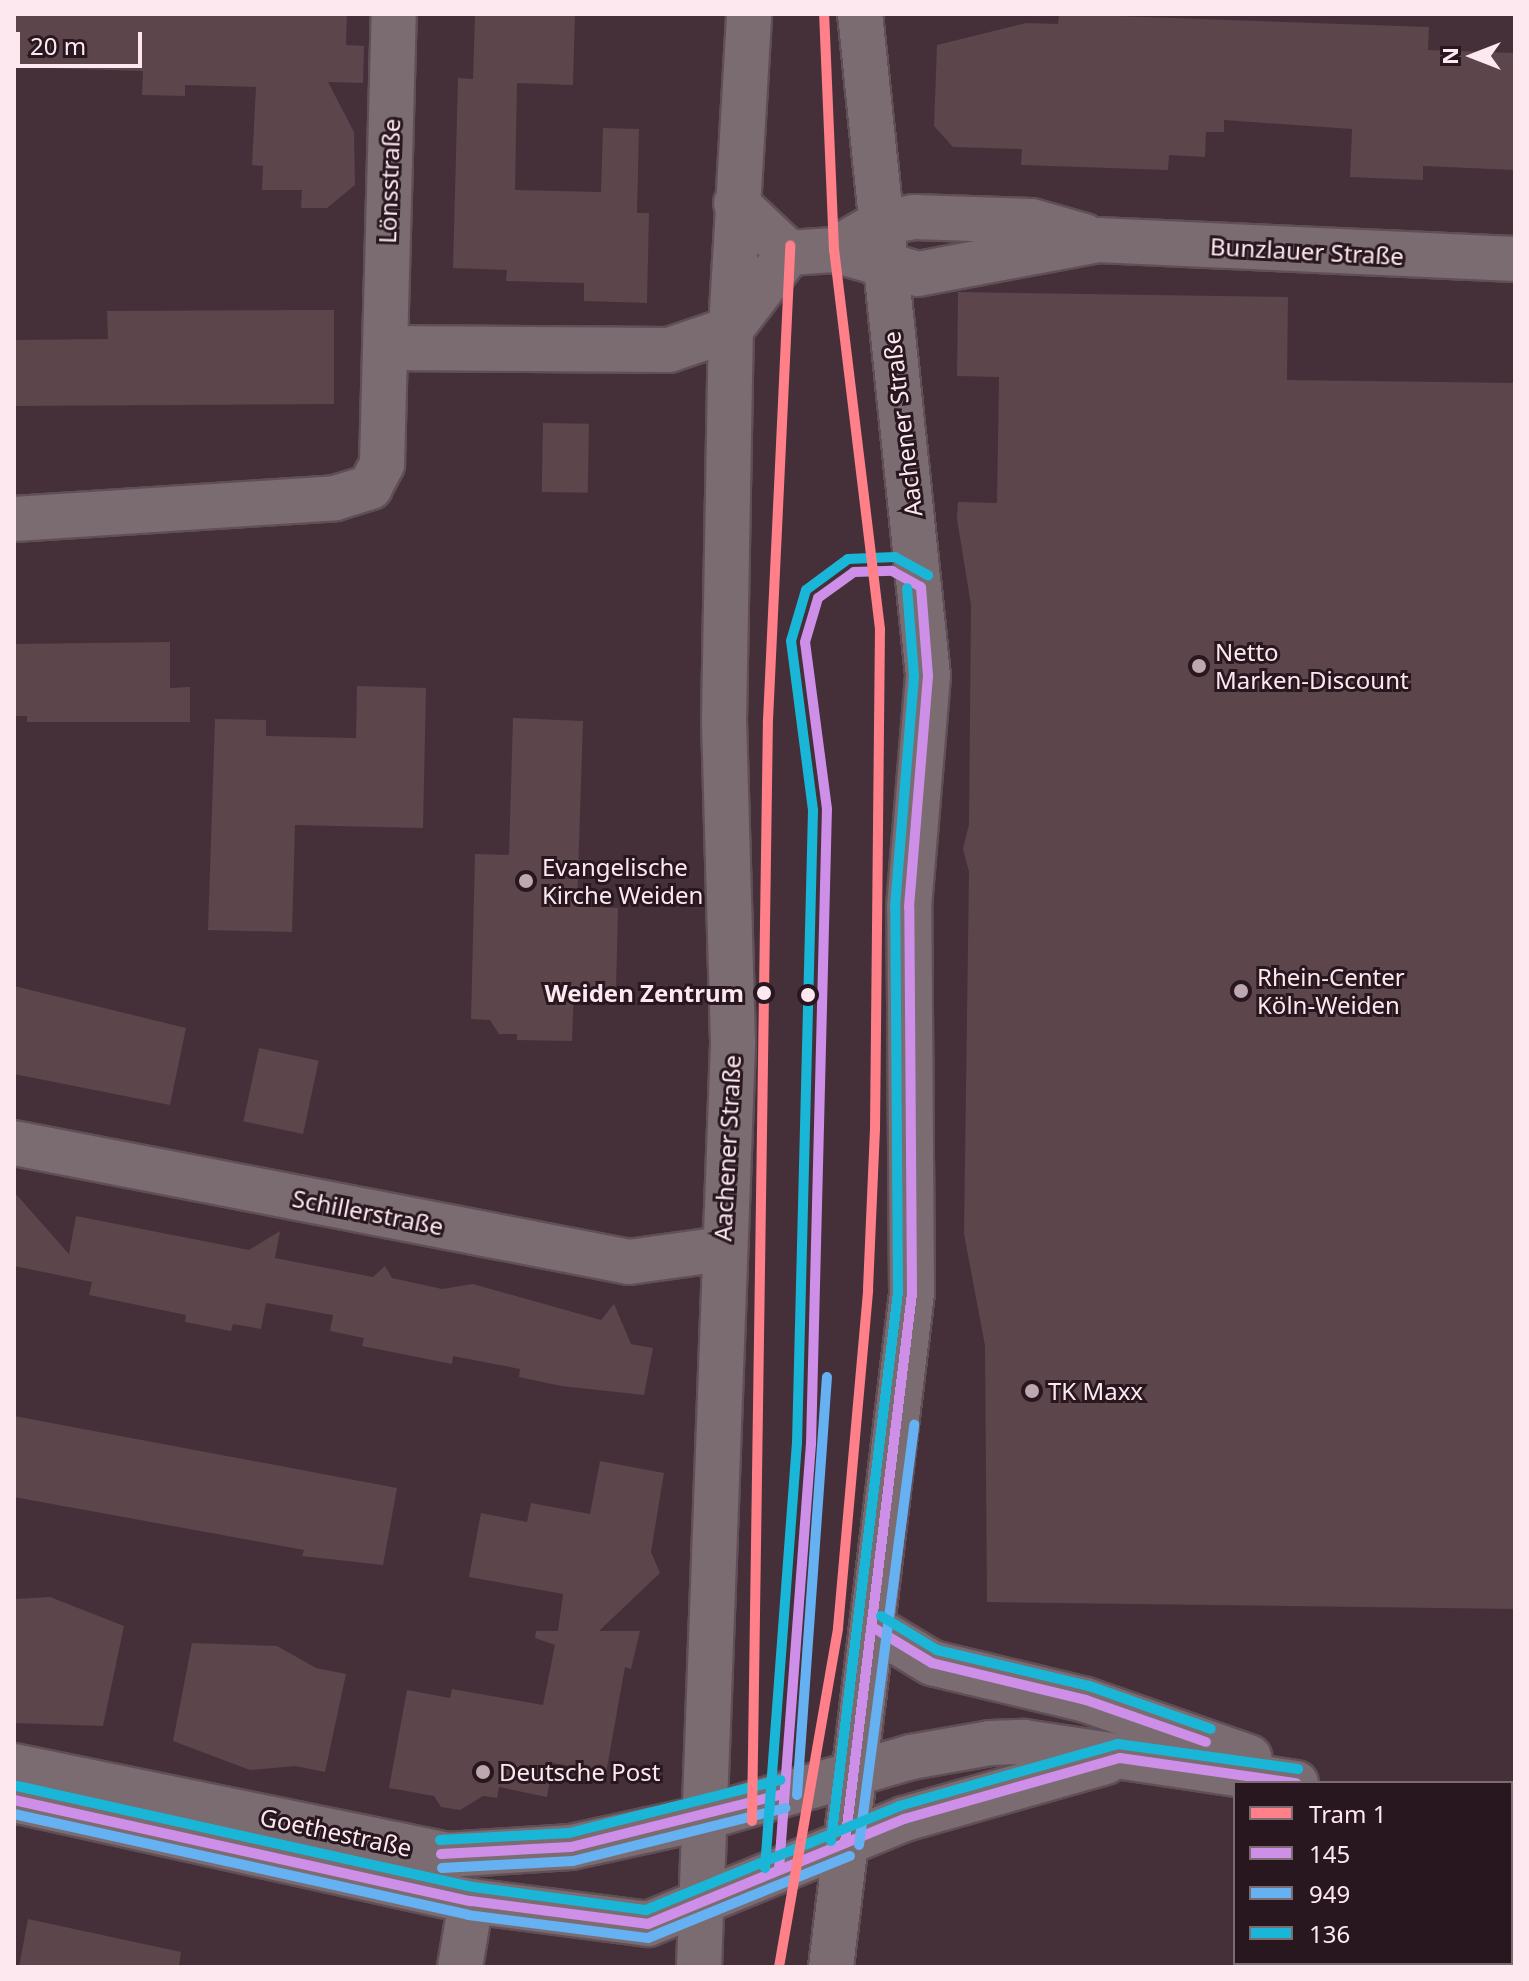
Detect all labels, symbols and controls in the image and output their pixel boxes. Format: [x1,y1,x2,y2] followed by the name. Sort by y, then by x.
[20,16,146,66] scale bar
[1433,16,1513,96] north arrow
[30,29,86,62] text: 20 m
[1434,47,1464,65] text: N
[372,118,406,244] street label: Lönsstraße
[1209,232,1405,270] street label: Bunzlauer Straße
[876,330,928,518] street label: Aachener Straße
[1215,638,1409,694] place label: Netto Marken-Discount
[1190,657,1208,675] marker: Netto Marken-Discount
[542,853,703,909] place label: Evangelische Kirche Weiden
[517,872,535,890] marker: Evangelische Kirche Weiden
[1257,963,1405,1019] place label: Rhein-Center Köln-Weiden
[544,979,744,1007] place label: Weiden Zentrum
[751,980,777,1006] marker: Weiden Zentrum
[1232,982,1250,1000] marker: Rhein-Center Köln-Weiden
[800,987,816,1003] unlabelled marker
[708,1054,746,1242] street label: Aachener Straße
[290,1183,446,1241] street label: Schillerstraße
[1048,1377,1143,1405] place label: TK Maxx
[1023,1382,1041,1400] marker: TK Maxx
[499,1758,660,1786] place label: Deutsche Post
[474,1763,492,1781] marker: Deutsche Post
[1233,1781,1513,1965] legend
[1309,1797,1386,1830] text: Tram 1
[258,1802,414,1862] street label: Goethestraße
[1309,1837,1350,1870] text: 145
[1309,1877,1350,1910] text: 949
[1309,1917,1350,1950] text: 136

